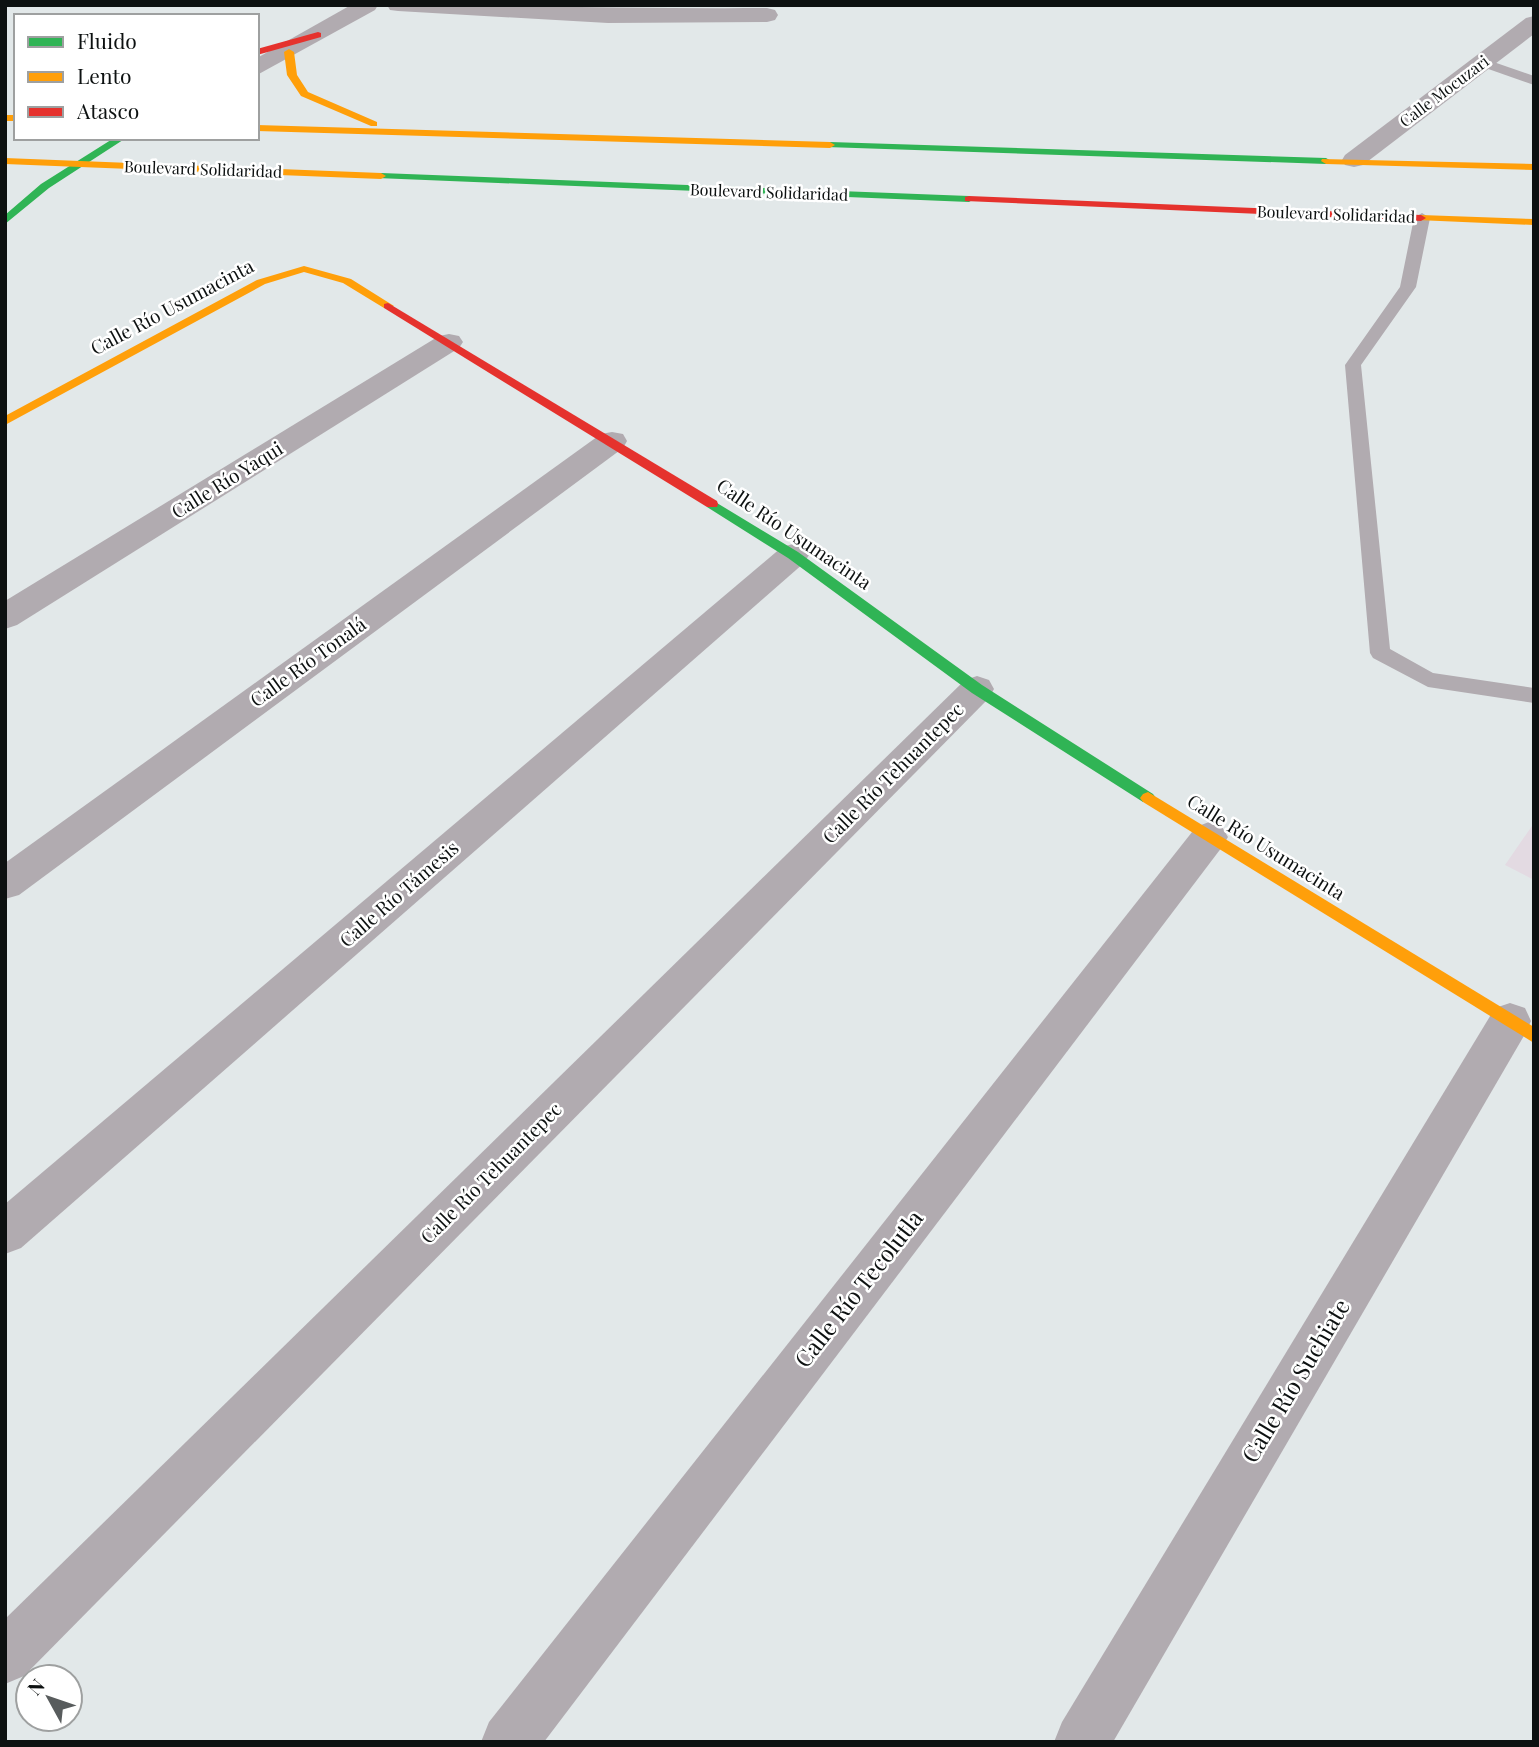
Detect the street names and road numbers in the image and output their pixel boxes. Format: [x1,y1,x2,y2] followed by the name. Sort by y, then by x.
[1395,50,1493,131] street label: Calle Mocuzari
[123,155,283,182] street label: Boulevard Solidaridad
[689,178,849,205] street label: Boulevard Solidaridad
[1256,200,1416,227] street label: Boulevard Solidaridad
[85,252,258,360] street label: Calle Río Usumacinta
[166,434,287,524] street label: Calle Río Yaqui
[712,472,877,595] street label: Calle Río Usumacinta
[244,610,371,712] street label: Calle Río Tonalá
[816,696,969,849] street label: Calle Río Tehuantepec
[1183,787,1351,905] street label: Calle Río Usumacinta
[333,834,464,952] street label: Calle Río Támesis
[414,1096,567,1249] street label: Calle Río Tehuantepec
[787,1203,929,1373] street label: Calle Río Tecolutla
[1234,1293,1356,1468] street label: Calle Río Suchiate

